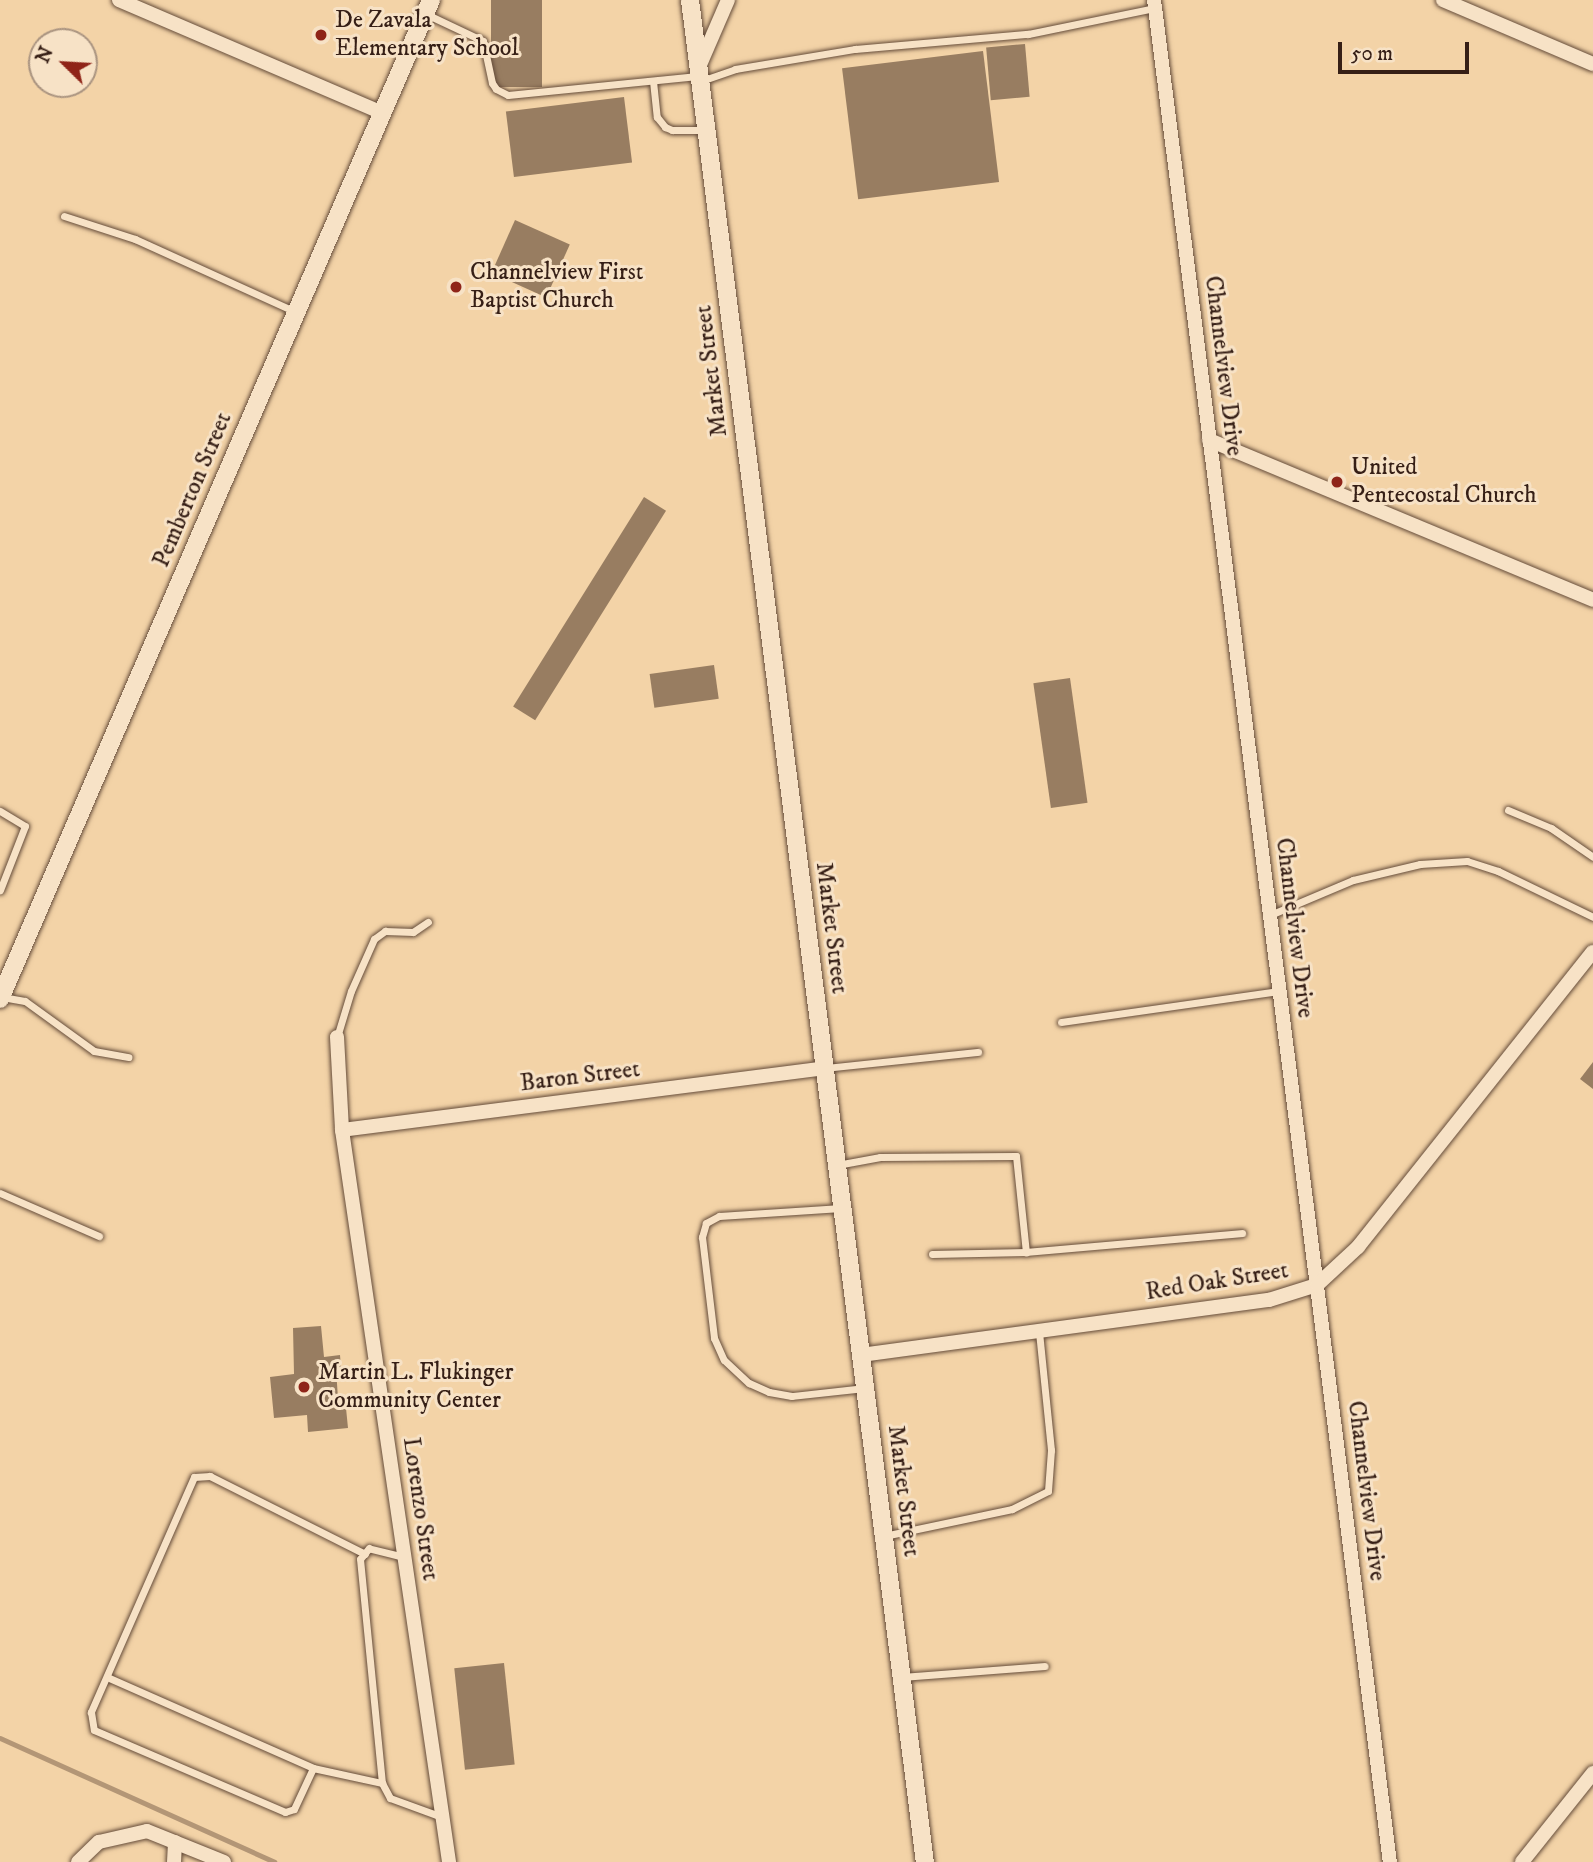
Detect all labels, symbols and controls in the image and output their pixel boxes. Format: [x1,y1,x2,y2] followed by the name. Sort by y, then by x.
[335,7,519,63] place label: De Zavala Elementary School
[313,27,329,43] marker: De Zavala Elementary School
[28,28,98,98] north arrow
[1341,28,1472,72] scale bar
[1351,41,1393,67] text: 50 m
[32,43,59,67] text: N
[470,259,643,315] place label: Channelview First Baptist Church
[1198,274,1248,458] street label: Channelview Drive
[448,279,464,295] marker: Channelview First Baptist Church
[690,304,734,438] street label: Market Street
[147,408,239,572] street label: Pemberton Street
[1351,454,1537,510] place label: United Pentecostal Church
[1329,474,1345,490] marker: United Pentecostal Church
[1269,836,1319,1020] street label: Channelview Drive
[809,861,853,995] street label: Market Street
[518,1055,642,1099] street label: Baron Street
[1144,1257,1290,1307] street label: Red Oak Street
[318,1359,513,1415] place label: Martin L. Flukinger Community Center
[296,1379,312,1395] marker: Martin L. Flukinger Community Center
[1341,1399,1391,1583] street label: Channelview Drive
[881,1424,925,1558] street label: Market Street
[396,1436,444,1582] street label: Lorenzo Street

